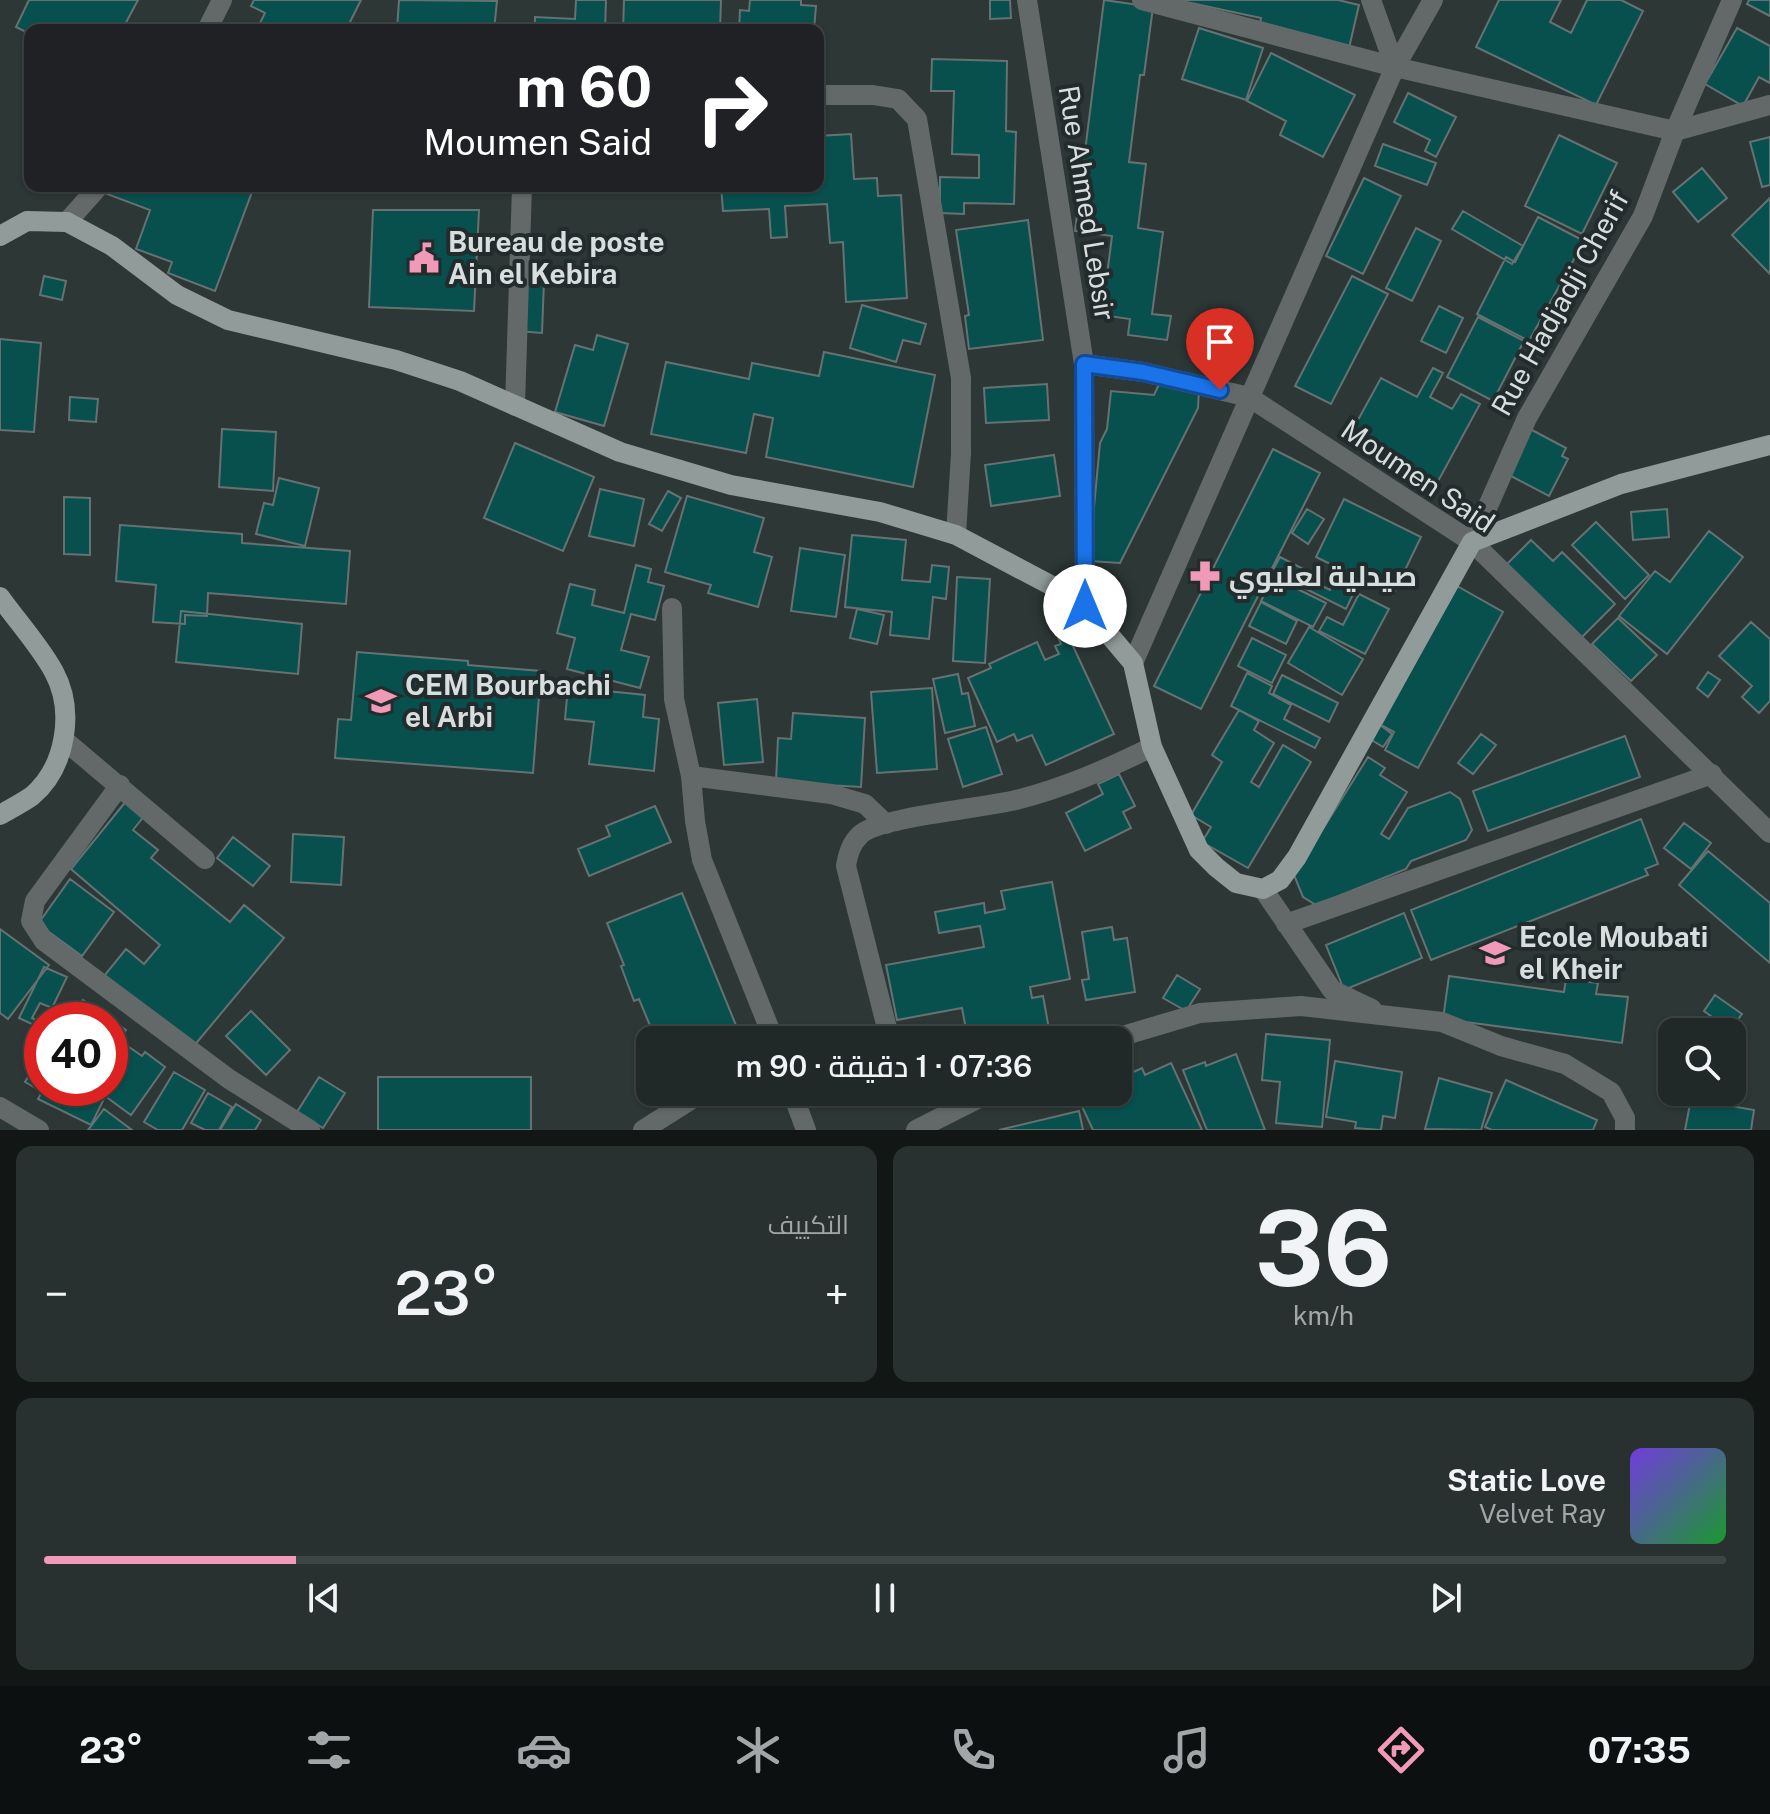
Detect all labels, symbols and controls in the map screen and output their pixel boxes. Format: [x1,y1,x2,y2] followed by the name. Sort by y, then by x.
[516,54,652,120] text: 60 m
[680,56,784,160] icon: right
[1053,83,1122,323] street label: Rue Ahmed Lebsir
[424,121,652,163] text: Moumen Said
[1484,185,1635,421] street label: Rue Hadjadji Cherif
[448,225,665,290] place label: Bureau de poste Ain el Kebira
[407,241,441,275] public building icon: Bureau de poste Ain el Kebira
[1186,308,1254,390] pin
[1198,320,1242,364] icon: arrive
[1335,412,1501,539] street label: Moumen Said
[1188,559,1222,593] pharmacy icon: صيدلية لعليوي
[1229,559,1417,599] place label: صيدلية لعليوي
[1043,564,1127,648] position arrow
[405,668,611,733] place label: CEM Bourbachi el Arbi
[364,684,398,718] school or university icon: CEM Bourbachi el Arbi
[1519,920,1708,985] place label: Ecole Moubati el Kheir
[1478,936,1512,970] school or university icon: Ecole Moubati el Kheir
[24,1002,128,1106] speed limit sign: 40
[1658,1018,1746,1106] map controls
[1658,1018,1746,1106] button: search
[736,1048,1032,1084] text: 07:36 · 1 دقيقة · 90 m
[1255,1187,1392,1309] text: 36
[767,1209,849,1240] text: التكييف
[394,1258,499,1329] text: 23°
[44,1268,68,1320] text: −
[825,1268,849,1320] text: +
[1293,1300,1354,1331] text: km/h
[1447,1462,1606,1498] text: Static Love
[1479,1498,1606,1529] text: Velvet Ray
[302,1576,346,1620] icon: previous
[863,1576,907,1620] icon: pause
[1424,1576,1468,1620] icon: next
[301,1722,357,1778] icon: filters
[516,1722,572,1778] icon: car
[730,1722,786,1778] icon: climate
[945,1722,1001,1778] icon: phone
[1159,1722,1215,1778] icon: music
[1373,1722,1429,1778] icon: directions
[79,1729,143,1771] text: 23°
[1588,1729,1691,1771] text: 07:35

